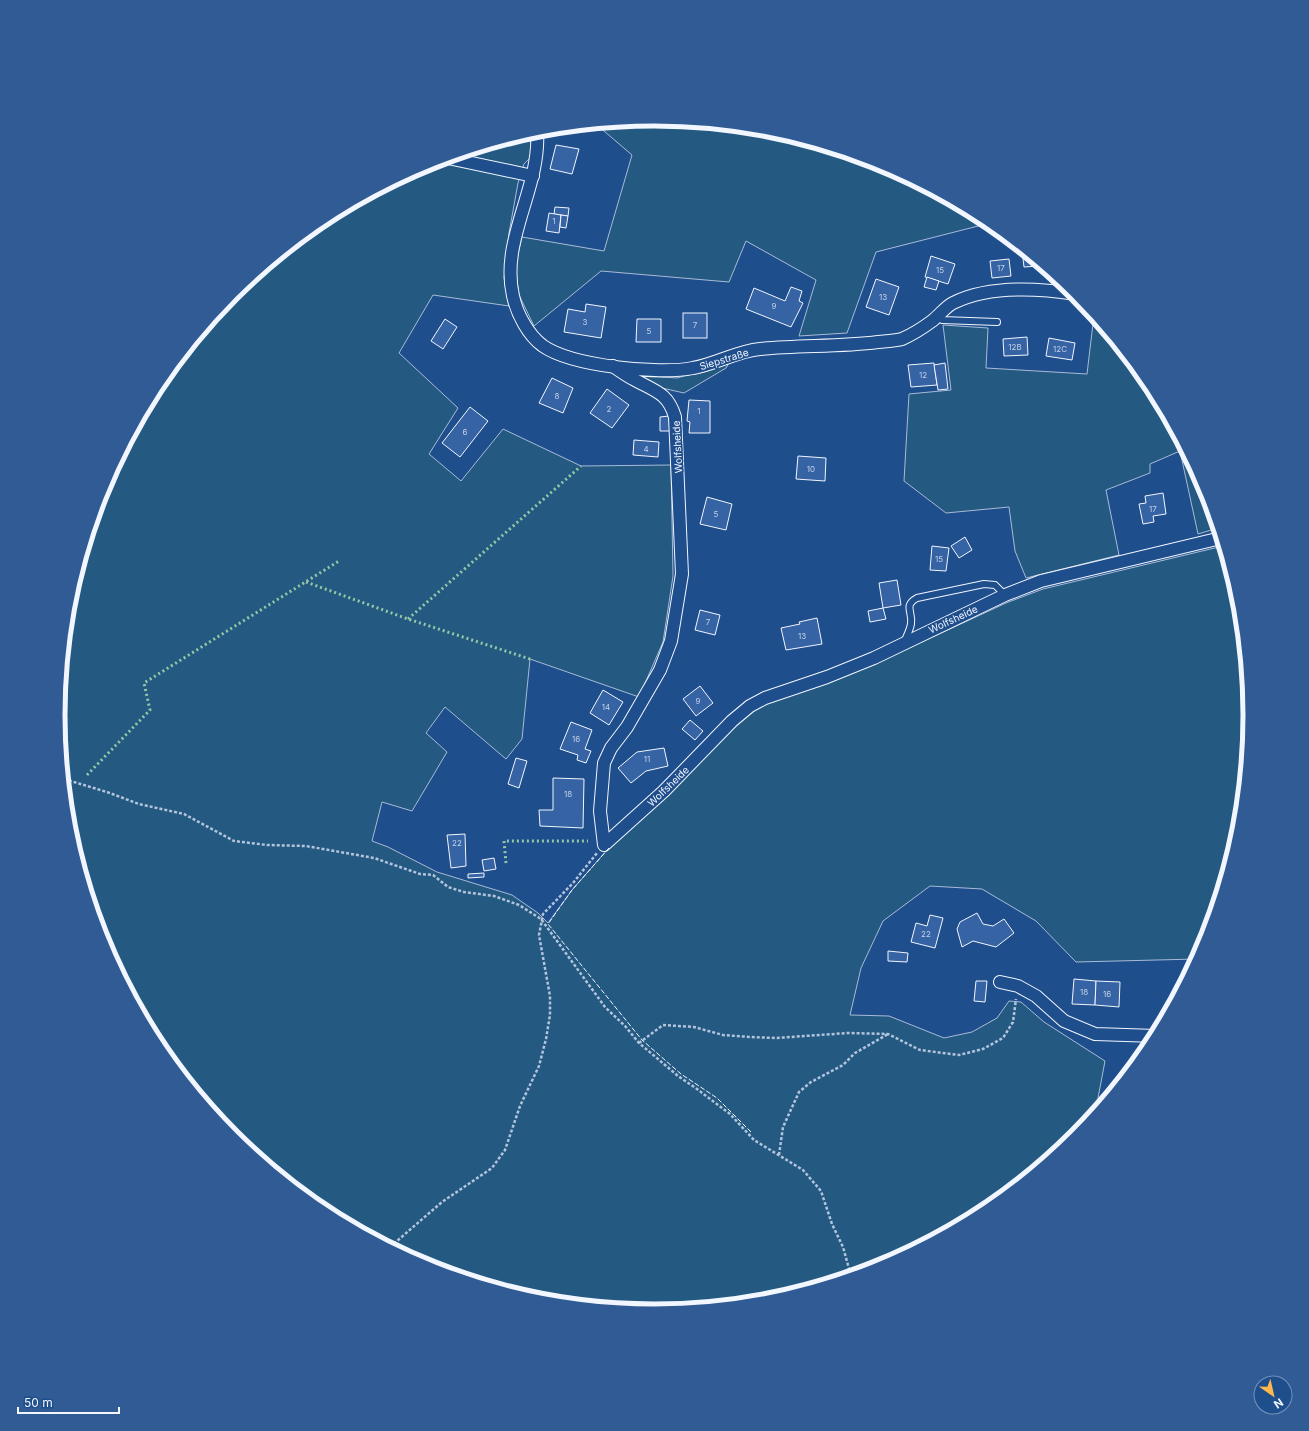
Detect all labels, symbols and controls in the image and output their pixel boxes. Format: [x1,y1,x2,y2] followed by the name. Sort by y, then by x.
[552,216,556,226] house number: 1
[997,263,1005,273] house number: 17
[936,265,944,275] house number: 15
[879,292,887,302] house number: 13
[772,301,777,311] house number: 9
[583,317,588,327] house number: 3
[693,320,698,330] house number: 7
[647,326,652,336] house number: 5
[1008,342,1022,352] house number: 12B
[1053,344,1067,354] house number: 12C
[698,346,750,372] street label: Siepstraße
[919,370,927,380] house number: 12
[555,391,560,401] house number: 8
[607,404,612,414] house number: 2
[697,406,701,416] house number: 1
[670,420,684,474] street label: Wolfsheide
[463,427,468,437] house number: 6
[643,444,649,454] house number: 4
[807,464,815,474] house number: 10
[1149,504,1157,514] house number: 17
[714,509,719,519] house number: 5
[935,554,943,564] house number: 15
[927,602,980,636] street label: Wolfsheide
[706,617,711,627] house number: 7
[798,631,806,641] house number: 13
[696,696,701,706] house number: 9
[602,702,610,712] house number: 14
[572,734,580,744] house number: 16
[644,754,650,764] house number: 11
[645,763,691,809] street label: Wolfsheide
[564,789,572,799] house number: 18
[452,838,462,848] house number: 22
[921,929,931,939] house number: 22
[1080,987,1088,997] house number: 18
[1103,989,1111,999] house number: 16
[1253,1375,1293,1415] north arrow
[18,1389,119,1415] scale bar
[24,1395,53,1410] text: 50 m
[1271,1395,1286,1411] text: N

